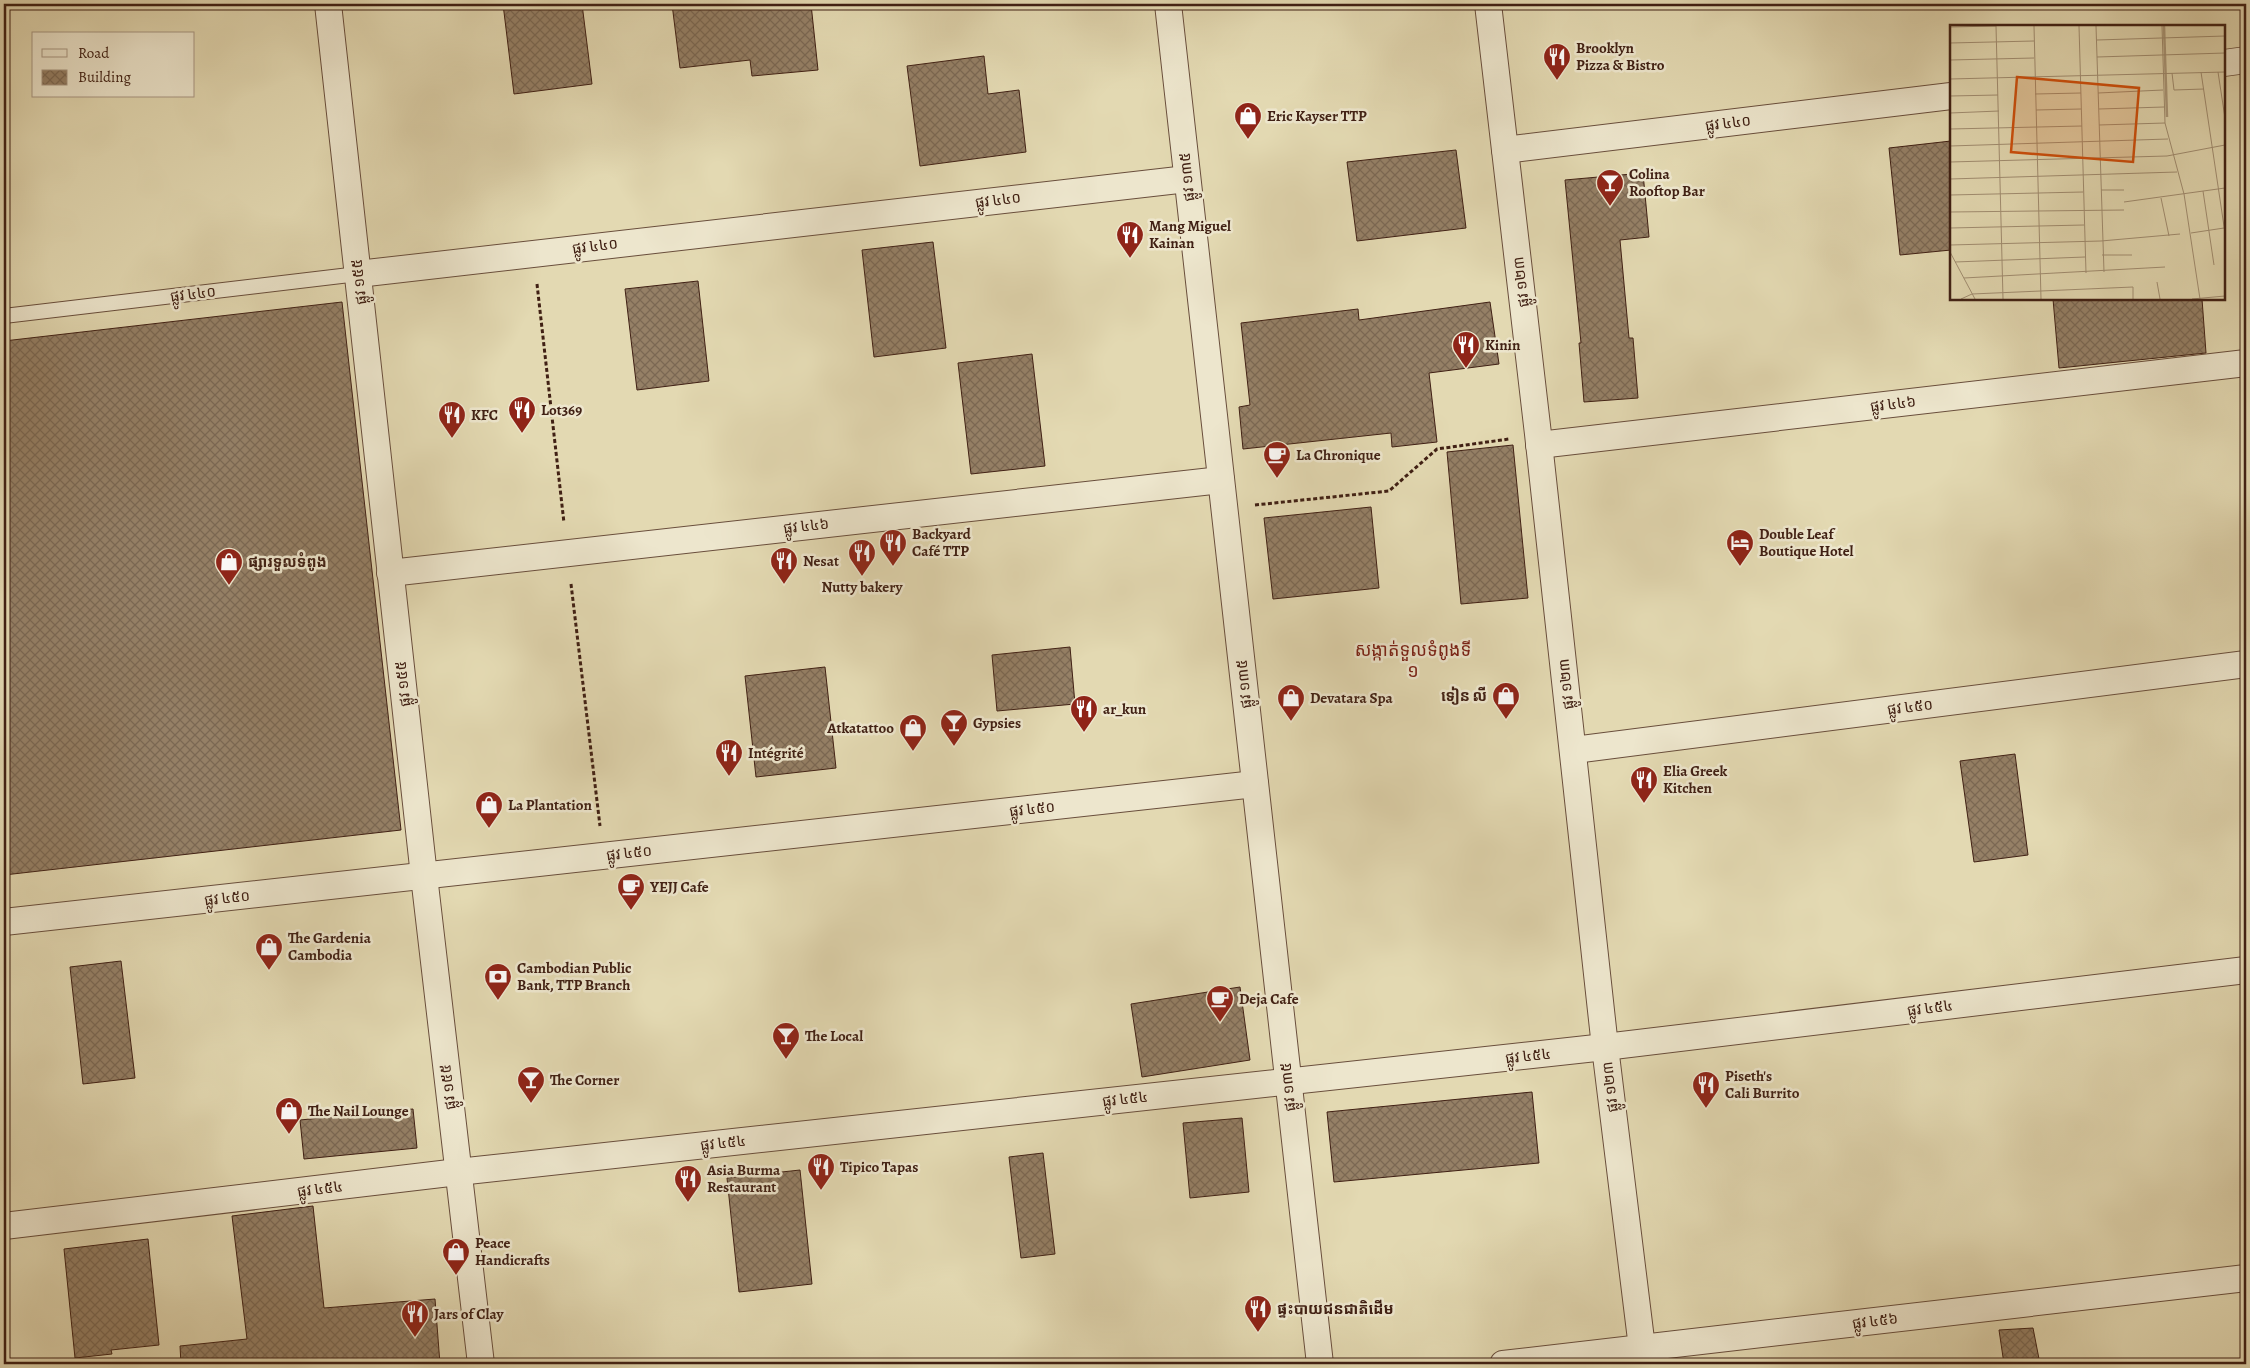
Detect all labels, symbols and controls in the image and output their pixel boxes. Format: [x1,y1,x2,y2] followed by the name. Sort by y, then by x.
[1950,25,2225,300] inset map
[32,32,195,98] legend
[1576,38,1665,75] place label: Brooklyn Pizza & Bistro
[1542,42,1572,81] restaurant icon: Brooklyn Pizza & Bistro
[78,43,110,63] text: Road
[78,67,131,87] text: Building
[1233,101,1263,140] shop icon: Eric Kayser TTP
[1267,106,1367,126] place label: Eric Kayser TTP
[1704,110,1752,139] street label: ផ្លូវ ៤៤០
[1174,151,1203,203] street label: ផ្លូវ ១៣៥
[1629,164,1705,201] place label: Colina Rooftop Bar
[1595,168,1625,207] bar icon: Colina Rooftop Bar
[974,187,1022,216] street label: ផ្លូវ ៤៤០
[1149,216,1231,253] place label: Mang Miguel Kainan
[1115,220,1145,259] restaurant icon: Mang Miguel Kainan
[571,233,619,262] street label: ផ្លូវ ៤៤០
[1508,255,1537,309] street label: ផ្លូវ ១២៣
[347,258,375,306] street label: ផ្លូវ ១៥៥
[169,281,217,310] street label: ផ្លូវ ៤៤០
[1451,330,1481,369] restaurant icon: Kinin
[1485,335,1521,355] place label: Kinin
[1869,391,1917,420] street label: ផ្លូវ ៤៤៦
[507,395,537,434] restaurant icon: Lot369
[437,400,467,439] restaurant icon: KFC
[541,400,582,420] place label: Lot369
[471,405,498,425] place label: KFC
[1262,440,1292,479] cafe icon: La Chronique
[1296,445,1381,465] place label: La Chronique
[782,514,830,542] street label: ផ្លូវ ៤៤៦
[912,524,972,561] place label: Backyard Café TTP
[1759,524,1854,561] place label: Double Leaf Boutique Hotel
[878,528,908,567] restaurant icon: Backyard Café TTP
[1725,528,1755,567] hotel icon: Double Leaf Boutique Hotel
[847,538,877,577] restaurant icon: Nutty bakery
[769,546,799,585] restaurant icon: Nesat
[214,547,244,586] shop icon: ផ្សារទួលទំពូង
[248,551,327,572] place label: ផ្សារទួលទំពូង
[803,551,839,571] place label: Nesat
[821,577,904,597] place label: Nutty bakery
[1355,638,1471,683] district label: សង្កាត់ទួលទំពូងទី ១
[1553,657,1582,710] street label: ផ្លូវ ១២៣
[1231,658,1260,710] street label: ផ្លូវ ១៣៥
[391,660,419,708] street label: ផ្លូវ ១៥៥
[1491,681,1521,720] shop icon: ទៀន លី
[1276,683,1306,722] shop icon: Devatara Spa
[1441,686,1487,706] place label: ទៀន លី
[1310,688,1394,708] place label: Devatara Spa
[1069,694,1099,733] restaurant icon: ar_kun
[1886,694,1934,723] street label: ផ្លូវ ៤៥០
[1103,699,1147,719] place label: ar_kun
[939,708,969,747] bar icon: Gypsies
[898,713,928,752] shop icon: Atkatattoo
[973,713,1021,733] place label: Gypsies
[826,718,894,738] place label: Atkatattoo
[714,738,744,777] restaurant icon: Intégrité
[748,743,804,763] place label: Intégrité
[1663,761,1728,798] place label: Elia Greek Kitchen
[1629,765,1659,804] restaurant icon: Elia Greek Kitchen
[474,790,504,829] shop icon: La Plantation
[508,795,592,815] place label: La Plantation
[1008,797,1056,825] street label: ផ្លូវ ៤៥០
[605,841,653,869] street label: ផ្លូវ ៤៥០
[616,872,646,911] cafe icon: YEJJ Cafe
[649,877,709,897] place label: YEJJ Cafe
[203,886,251,914] street label: ផ្លូវ ៤៥០
[288,928,372,965] place label: The Gardenia Cambodia
[254,932,284,971] shop icon: The Gardenia Cambodia
[517,958,632,995] place label: Cambodian Public Bank, TTP Branch
[483,962,513,1001] bank icon: Cambodian Public Bank, TTP Branch
[1205,984,1235,1023] cafe icon: Deja Cafe
[1239,989,1299,1009] place label: Deja Cafe
[1906,995,1954,1024] street label: ផ្លូវ ៤៥៤
[771,1021,801,1060] bar icon: The Local
[805,1026,863,1046] place label: The Local
[1504,1044,1552,1072] street label: ផ្លូវ ៤៥៤
[1597,1060,1626,1114] street label: ផ្លូវ ១២៣
[1275,1061,1304,1113] street label: ផ្លូវ ១៣៥
[435,1063,464,1111] street label: ផ្លូវ ១៥៥
[516,1065,546,1104] bar icon: The Corner
[1725,1066,1800,1103] place label: Piseth's Cali Burrito
[550,1070,619,1090] place label: The Corner
[1691,1070,1721,1109] restaurant icon: Piseth's Cali Burrito
[1101,1087,1149,1115] street label: ផ្លូវ ៤៥៤
[274,1096,304,1135] shop icon: The Nail Lounge
[308,1101,409,1121] place label: The Nail Lounge
[699,1131,747,1159] street label: ផ្លូវ ៤៥៤
[806,1152,836,1191] restaurant icon: Tipico Tapas
[840,1157,918,1177] place label: Tipico Tapas
[706,1160,781,1197] place label: Asia Burma Restaurant
[673,1164,703,1203] restaurant icon: Asia Burma Restaurant
[296,1176,344,1205] street label: ផ្លូវ ៤៥៤
[475,1233,550,1270] place label: Peace Handicrafts
[441,1237,471,1276] shop icon: Peace Handicrafts
[1243,1294,1273,1333] restaurant icon: ផ្ទះបាយជនជាតិដើម
[400,1299,430,1338] restaurant icon: Jars of Clay
[1277,1299,1394,1319] place label: ផ្ទះបាយជនជាតិដើម
[434,1304,505,1324] place label: Jars of Clay
[1851,1308,1899,1337] street label: ផ្លូវ ៤៥៦

